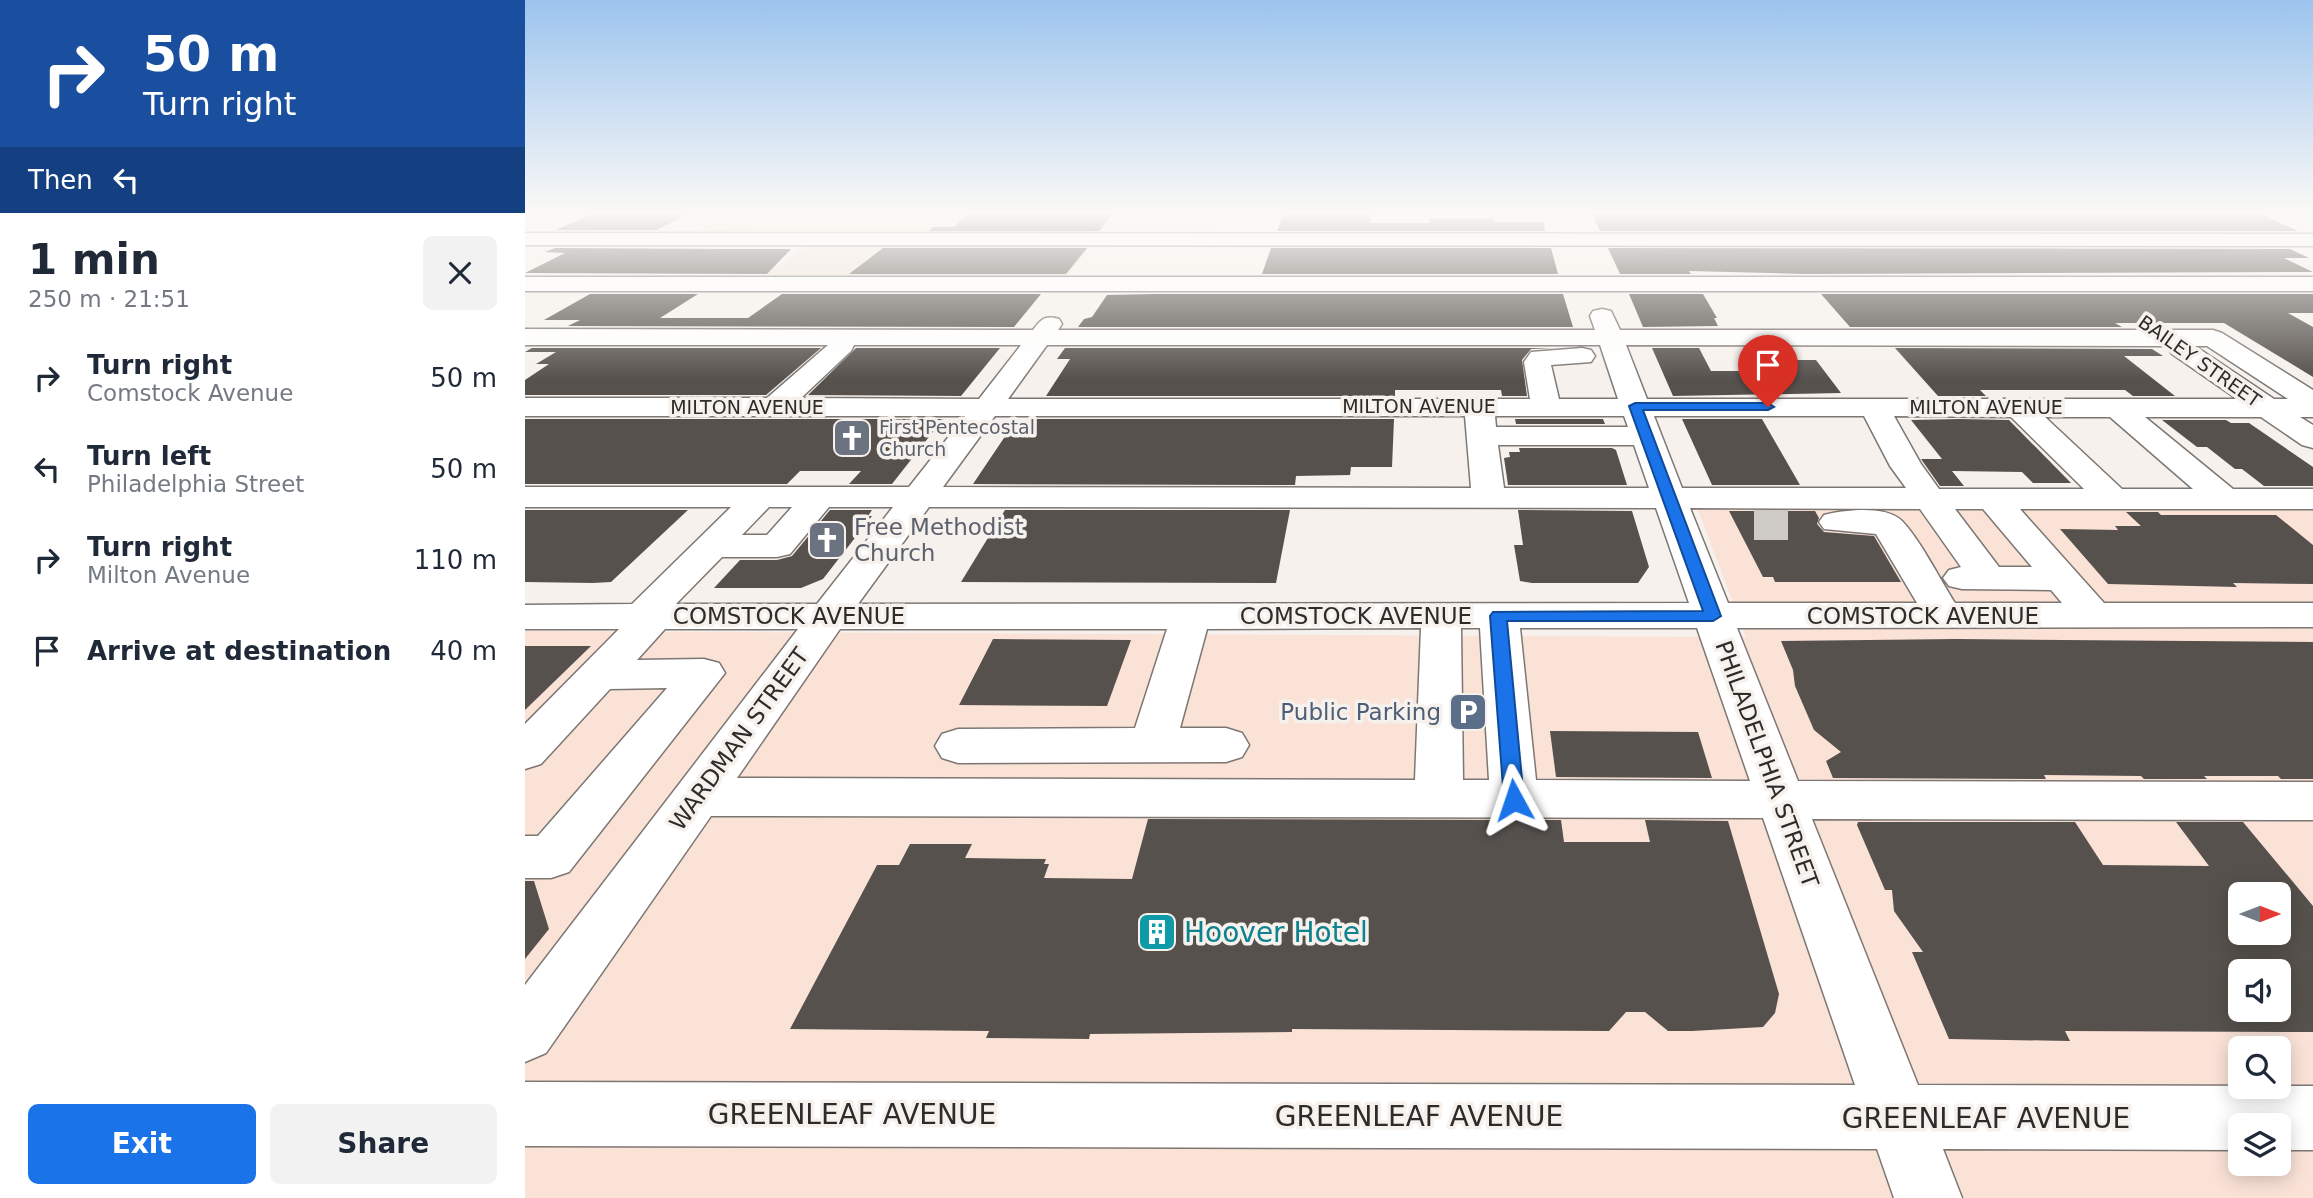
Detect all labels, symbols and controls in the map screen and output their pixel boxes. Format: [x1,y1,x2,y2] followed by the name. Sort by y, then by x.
[143,26,279,83] text: 50 m
[28,28,119,119] icon: right
[143,85,296,123] text: Turn right
[107,161,145,199] icon: left
[28,165,93,195] text: Then
[28,235,160,284] text: 1 min
[423,236,497,310] button: close
[28,286,190,312] text: 250 m · 21:51
[2135,311,2266,412] street label: BAILEY STREET
[1738,335,1798,407] pin
[1749,346,1787,384] icon: arrive
[87,350,232,380] text: Turn right
[28,359,66,397] icon: right
[430,363,497,393] text: 50 m
[87,380,293,406] text: Comstock Avenue
[1342,395,1496,417] street label: MILTON AVENUE
[670,396,824,418] street label: MILTON AVENUE
[1909,396,2063,418] street label: MILTON AVENUE
[879,416,1035,460] place label: First Pentecostal Church
[831,417,873,459] church icon: First Pentecostal Church
[87,441,211,471] text: Turn left
[28,450,66,488] icon: left
[430,454,497,484] text: 50 m
[87,471,304,497] text: Philadelphia Street
[854,514,1024,566] place label: Free Methodist Church
[806,519,848,561] church icon: Free Methodist Church
[87,532,232,562] text: Turn right
[28,541,66,579] icon: right
[414,545,497,575] text: 110 m
[87,562,250,588] text: Milton Avenue
[673,603,905,629] street label: COMSTOCK AVENUE
[1240,603,1472,629] street label: COMSTOCK AVENUE
[1807,603,2039,629] street label: COMSTOCK AVENUE
[28,632,66,670] icon: arrive
[87,636,391,666] text: Arrive at destination
[430,636,497,666] text: 40 m
[1710,637,1824,892] street label: PHILADELPHIA STREET
[664,642,814,835] street label: WARDMAN STREET
[1447,691,1489,733] parking icon: Public Parking
[1280,699,1441,725] place label: Public Parking
[1477,763,1551,837] position arrow
[2228,882,2291,945] north arrow
[2228,882,2291,1176] map controls
[1136,911,1178,953] building icon: Hoover Hotel
[1184,916,1368,949] place label: Hoover Hotel
[2228,959,2291,1022] button: sound
[2228,1036,2291,1099] button: search
[708,1098,996,1131] street label: GREENLEAF AVENUE
[1275,1100,1563,1133] street label: GREENLEAF AVENUE
[1842,1102,2130,1135] street label: GREENLEAF AVENUE
[28,1104,256,1184] button: Exit
[270,1104,497,1184] button: Share
[2228,1113,2291,1176] button: layers

